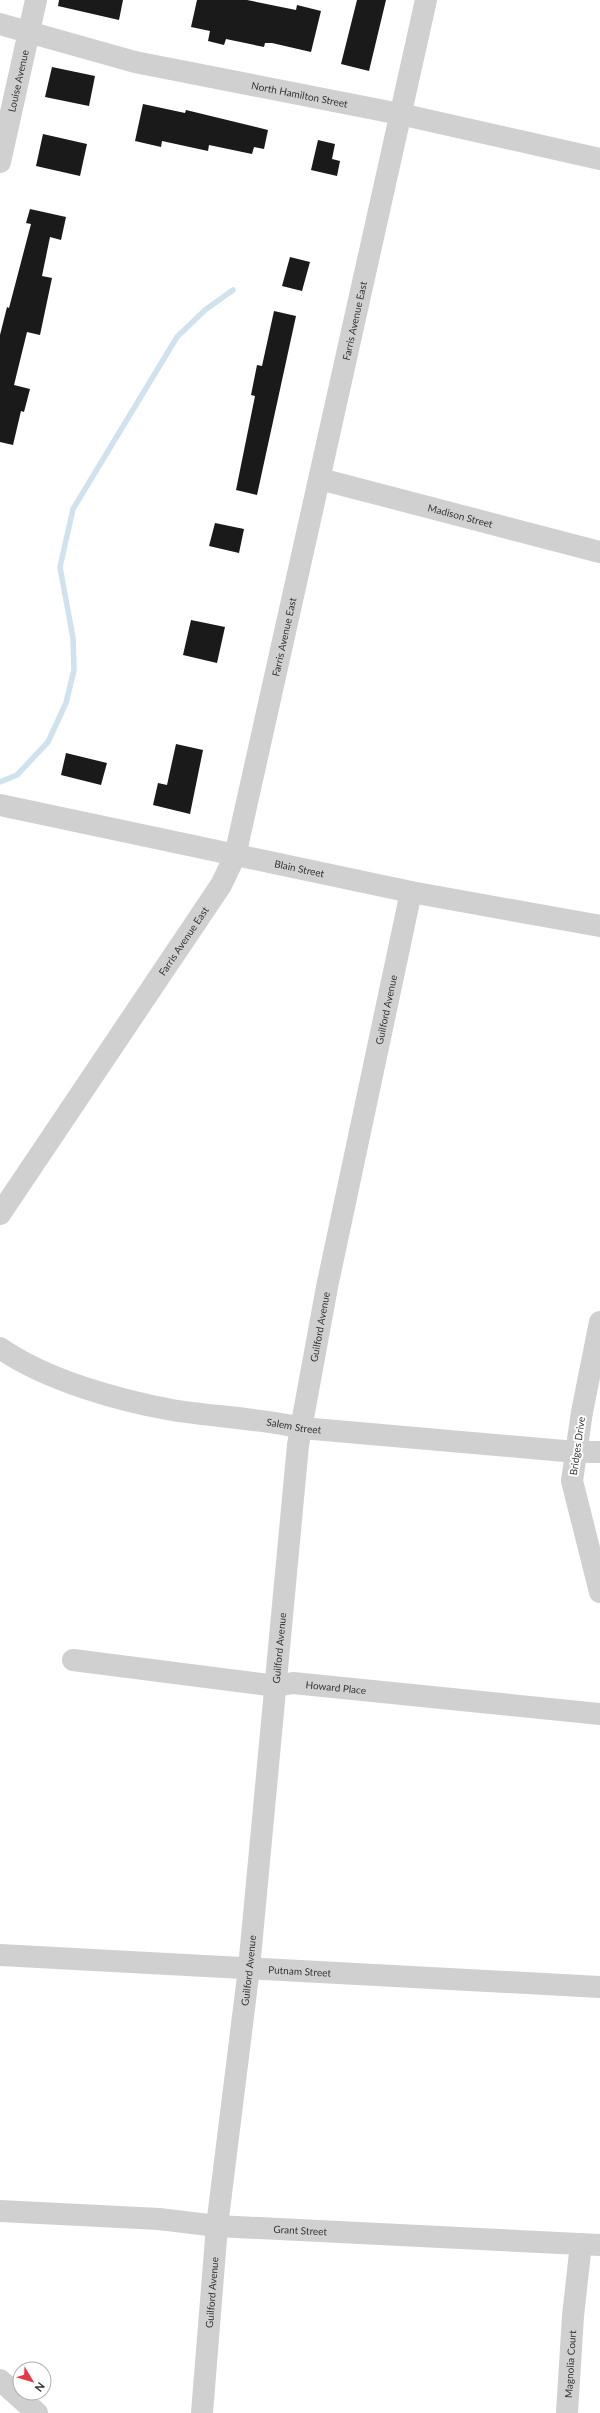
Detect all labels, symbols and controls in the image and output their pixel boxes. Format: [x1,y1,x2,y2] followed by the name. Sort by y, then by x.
[5,49,31,113] street label: Louise Avenue
[250,79,349,110] street label: North Hamilton Street
[340,280,369,361] street label: Farris Avenue East
[427,501,494,530] street label: Madison Street
[269,596,299,678] street label: Farris Avenue East
[273,857,326,880] street label: Blain Street
[156,904,211,978] street label: Farris Avenue East
[373,974,399,1046] street label: Guilford Avenue
[307,1291,332,1363] street label: Guilford Avenue
[266,1416,322,1436] street label: Salem Street
[567,1416,587,1476] street label: Bridges Drive
[270,1612,288,1684] street label: Guilford Avenue
[305,1678,367,1696] street label: Howard Place
[238,1935,258,2007] street label: Guilford Avenue
[268,1963,332,1979] street label: Putnam Street
[273,2223,328,2237] street label: Grant Street
[203,2256,220,2328] street label: Guilford Avenue
[562,2329,578,2398] street label: Magnolia Court
[12,2361,52,2401] north arrow
[33,2380,48,2395] text: N

